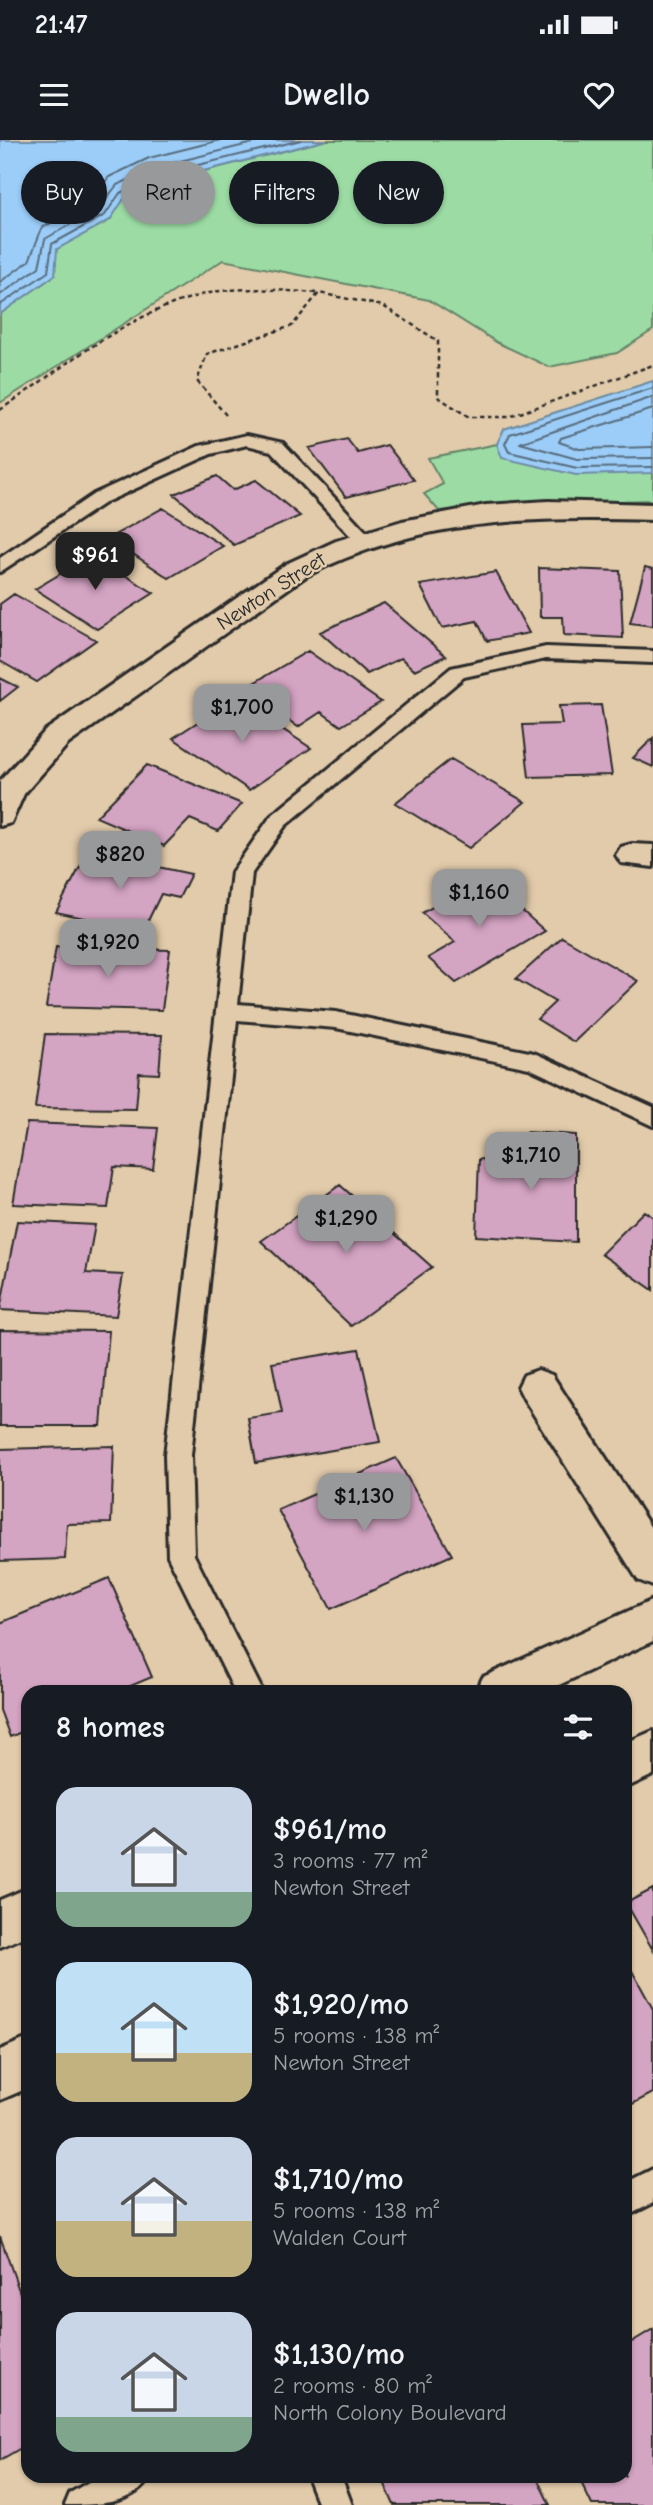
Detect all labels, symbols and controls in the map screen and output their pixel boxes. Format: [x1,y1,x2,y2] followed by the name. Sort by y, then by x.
[35,10,87,40] text: 21:47
[35,76,73,114] icon: menu
[283,76,370,113] text: Dwello
[580,76,618,114] icon: heart
[21,161,107,224] chip: Buy
[121,161,215,224] chip: Rent
[229,161,339,224] chip: Filters
[353,161,444,224] chip: New
[54,532,136,592] pin: $961
[72,541,118,568] text: $961
[212,546,331,635] street label: Newton Street
[185,684,299,744] pin: $1,700
[210,693,274,720] text: $1,700
[79,832,161,891] pin: $820
[95,840,145,867] text: $820
[422,870,536,929] pin: $1,160
[448,878,510,905] text: $1,160
[51,920,165,979] pin: $1,920
[76,928,140,955] text: $1,920
[474,1132,588,1192] pin: $1,710
[501,1141,561,1168] text: $1,710
[289,1196,403,1255] pin: $1,290
[314,1204,378,1231] text: $1,290
[307,1474,421,1533] pin: $1,130
[334,1482,394,1509] text: $1,130
[559,1708,597,1746] icon: filters
[56,1710,165,1745] text: 8 homes
[273,1812,387,1847] text: $961/mo
[112,1815,196,1899] icon: home
[273,1847,428,1874] text: 3 rooms · 77 m²
[273,1874,409,1901] text: Newton Street
[273,1987,409,2022] text: $1,920/mo
[112,1990,196,2074] icon: home
[273,2022,439,2049] text: 5 rooms · 138 m²
[273,2049,409,2076] text: Newton Street
[273,2162,404,2197] text: $1,710/mo
[112,2165,196,2249] icon: home
[273,2197,439,2224] text: 5 rooms · 138 m²
[273,2224,406,2251] text: Walden Court
[273,2337,405,2372] text: $1,130/mo
[112,2340,196,2424] icon: home
[273,2372,432,2399] text: 2 rooms · 80 m²
[273,2399,507,2426] text: North Colony Boulevard

